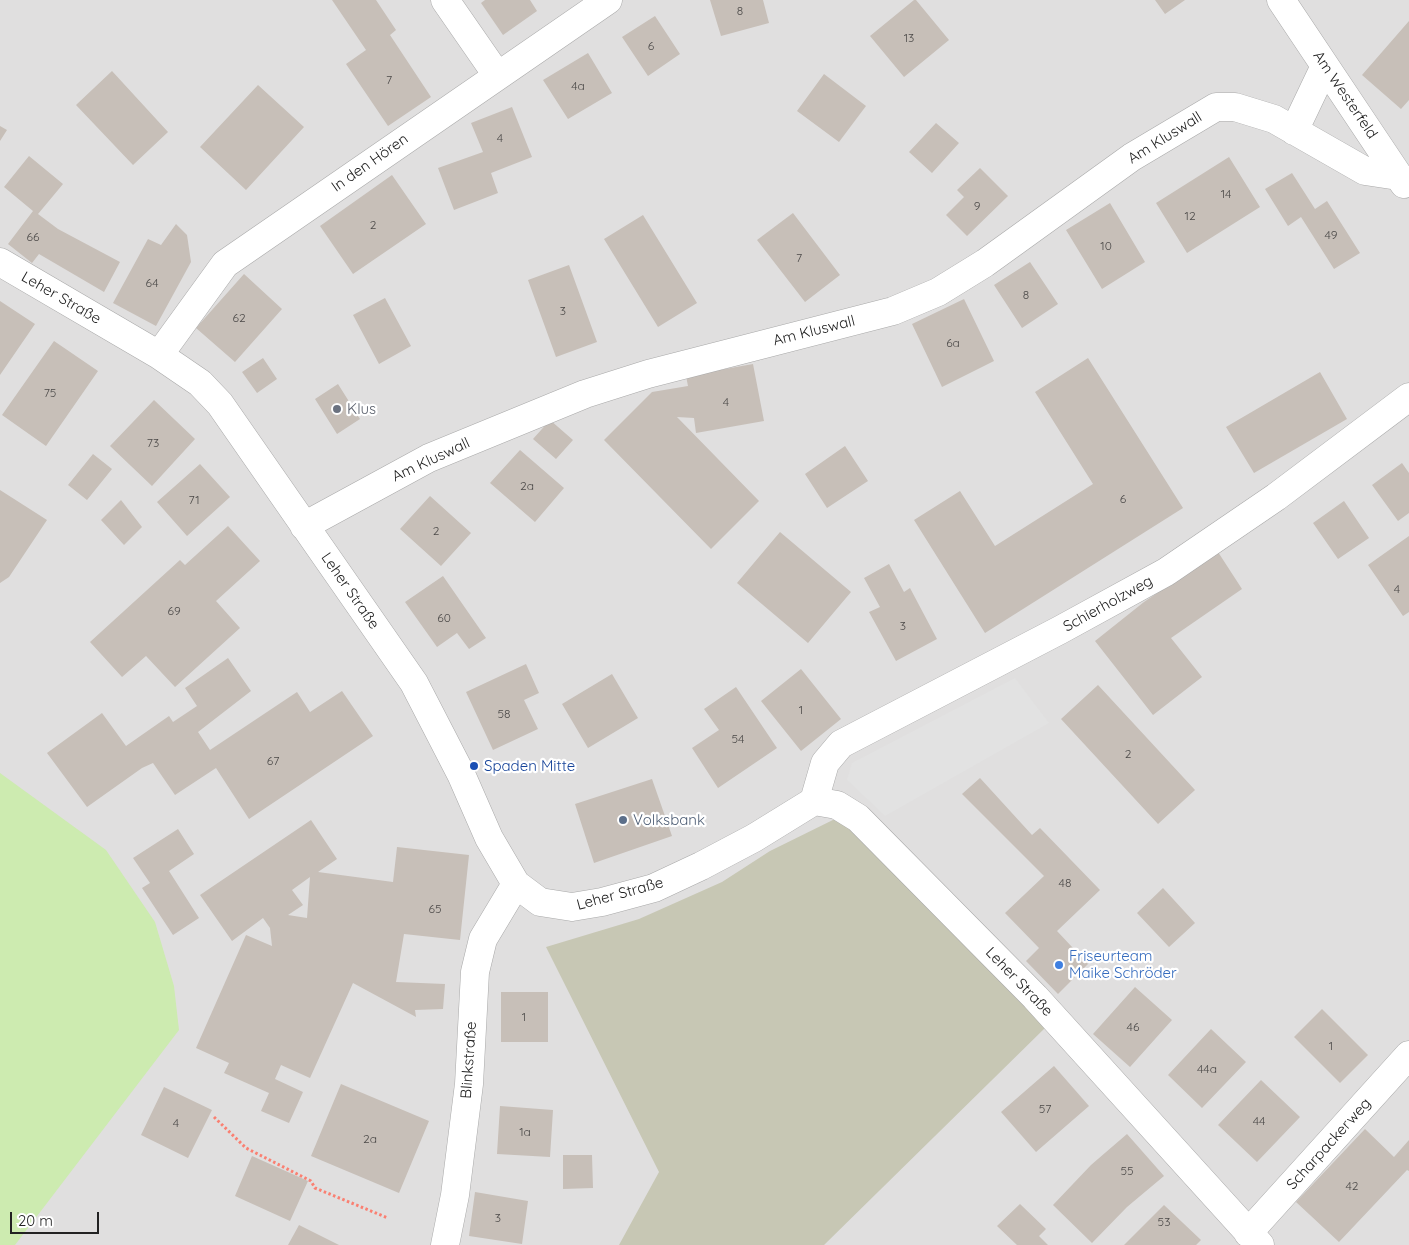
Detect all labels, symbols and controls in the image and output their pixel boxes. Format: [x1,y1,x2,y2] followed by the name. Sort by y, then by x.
[737,4,743,18] house number: 8
[904,31,914,45] house number: 13
[648,39,654,53] house number: 6
[1309,48,1381,142] street label: Am Westerfeld
[386,73,392,87] house number: 7
[571,79,585,93] house number: 4a
[1125,108,1205,168] street label: Am Kluswall
[328,130,412,196] street label: In den Hören
[497,131,503,145] house number: 4
[1221,187,1231,201] house number: 14
[974,199,980,213] house number: 9
[1184,209,1196,223] house number: 12
[370,218,376,232] house number: 2
[1325,228,1337,242] house number: 49
[27,230,39,244] house number: 66
[1100,239,1112,253] house number: 10
[796,251,802,265] house number: 7
[18,268,104,328] street label: Leher Straße
[146,276,158,290] house number: 64
[1023,288,1029,302] house number: 8
[560,304,566,318] house number: 3
[232,311,246,325] house number: 62
[771,312,857,350] street label: Am Kluswall
[946,336,960,350] house number: 6a
[44,386,56,400] house number: 75
[723,395,729,409] house number: 4
[347,400,376,418] place label: Klus
[331,403,343,415] marker: Klus
[389,434,473,486] street label: Am Kluswall
[147,436,159,450] house number: 73
[520,479,534,493] house number: 2a
[1120,492,1126,506] house number: 6
[188,493,200,507] house number: 71
[433,524,439,538] house number: 2
[317,549,383,633] street label: Leher Straße
[1060,572,1156,636] street label: Schierholzweg
[1394,582,1400,596] house number: 4
[167,604,181,618] house number: 69
[437,611,451,625] house number: 60
[900,619,906,633] house number: 3
[799,703,803,717] house number: 1
[497,707,511,721] house number: 58
[732,732,744,746] house number: 54
[1125,747,1131,761] house number: 2
[267,754,279,768] house number: 67
[484,757,575,775] place label: Spaden Mitte
[468,760,480,772] marker: Spaden Mitte
[633,811,705,829] place label: Volksbank
[617,814,629,826] marker: Volksbank
[575,874,665,914] street label: Leher Straße
[1059,876,1071,890] house number: 48
[429,902,441,916] house number: 65
[982,944,1056,1020] street label: Leher Straße
[1069,947,1177,982] place label: Friseurteam Maike Schröder
[1053,959,1065,971] marker: Friseurteam Maike Schröder
[522,1010,526,1024] house number: 1
[1127,1020,1139,1034] house number: 46
[457,1021,481,1099] street label: Blinkstraße
[1329,1039,1333,1053] house number: 1
[1197,1062,1217,1076] house number: 44a
[1283,1094,1375,1194] street label: Scharpackerweg
[1039,1102,1051,1116] house number: 57
[1253,1114,1265,1128] house number: 44
[173,1116,179,1130] house number: 4
[519,1125,531,1139] house number: 1a
[363,1132,377,1146] house number: 2a
[1120,1164,1134,1178] house number: 55
[1346,1179,1358,1193] house number: 42
[12,1202,101,1234] scale bar
[18,1211,53,1230] text: 20 m
[495,1211,501,1225] house number: 3
[1158,1215,1170,1229] house number: 53

